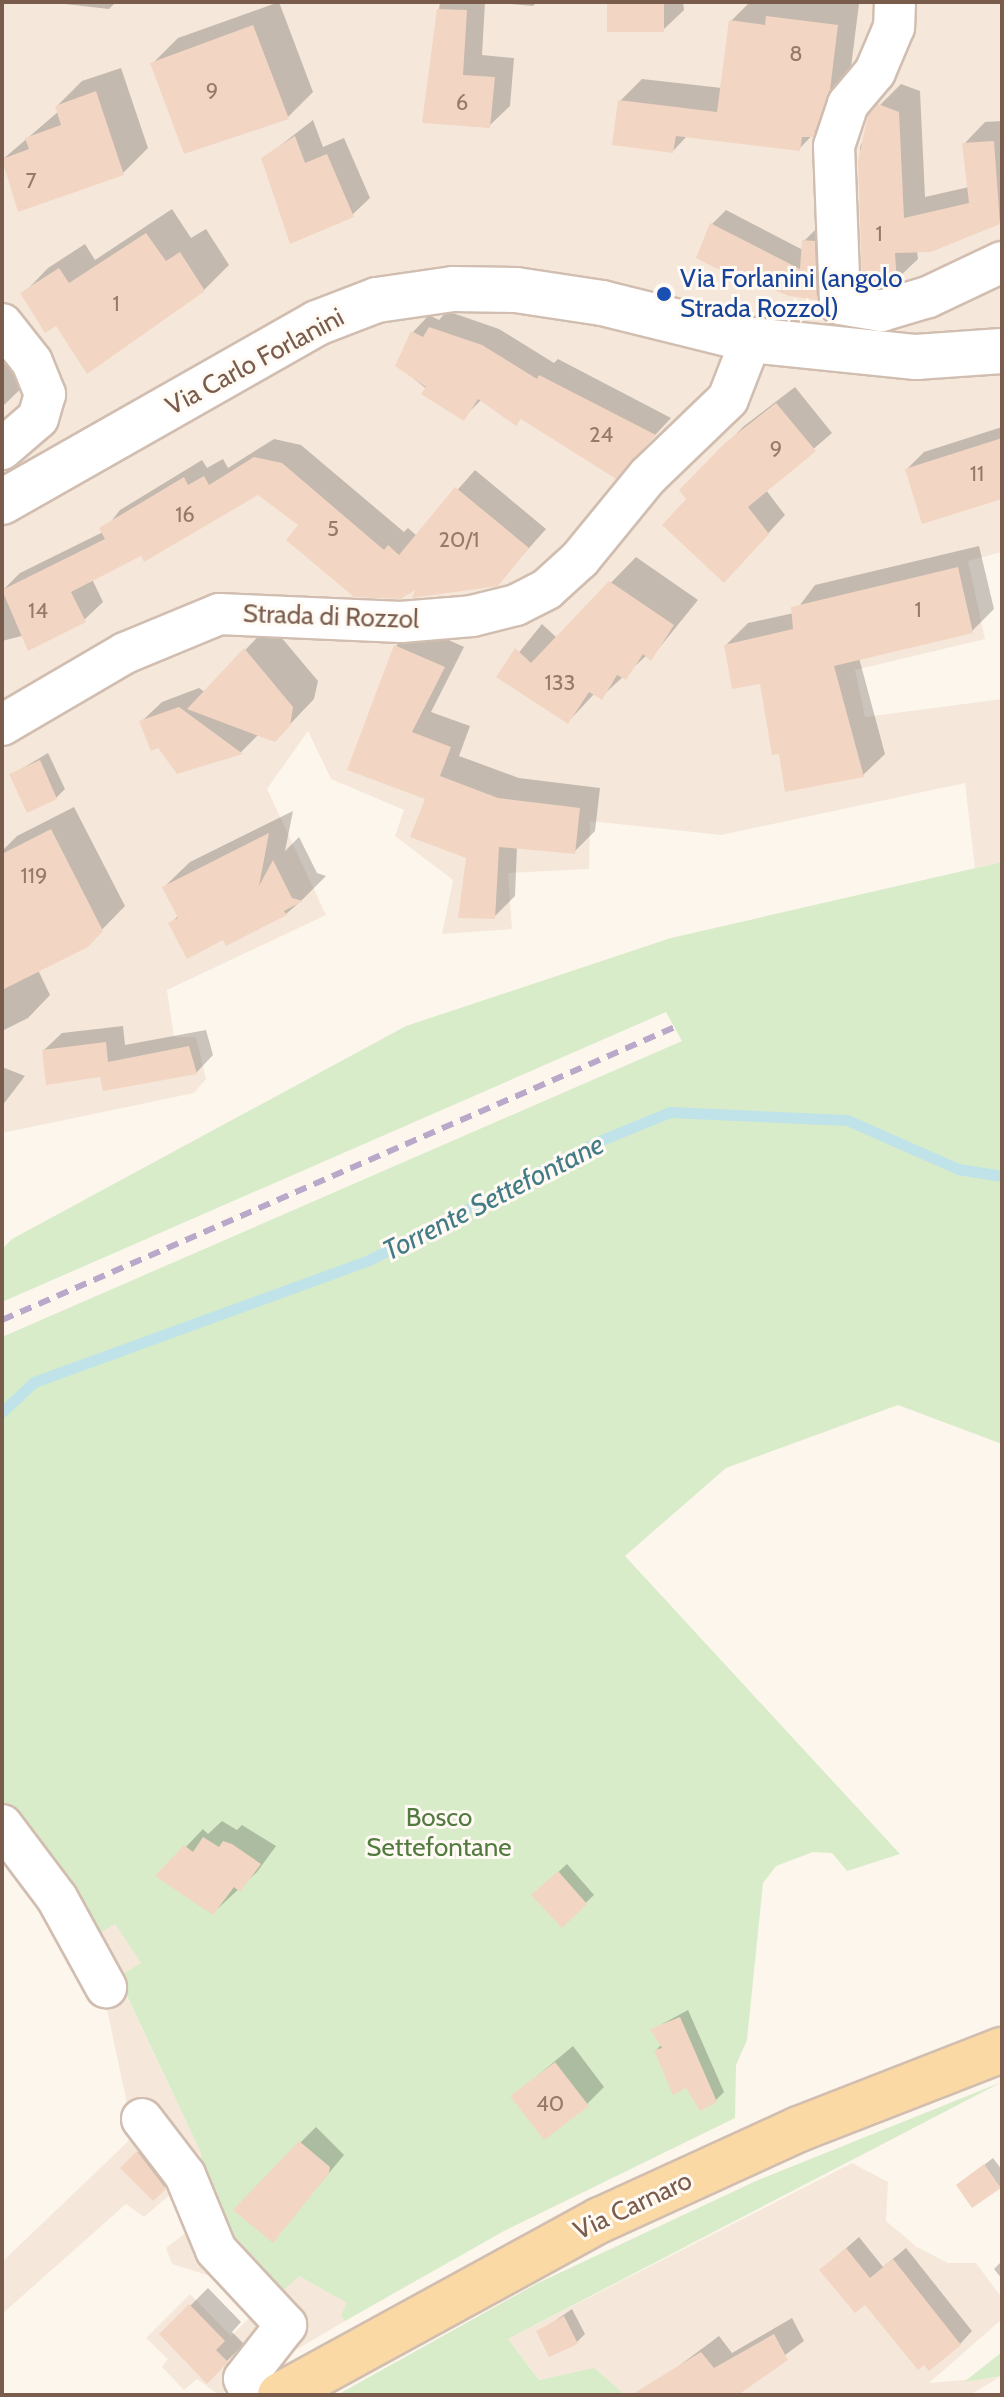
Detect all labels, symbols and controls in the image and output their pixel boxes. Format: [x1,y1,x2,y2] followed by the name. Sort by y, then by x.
[789,41,803,67] house number: 8
[206,78,218,104] house number: 9
[456,90,468,116] house number: 6
[25,168,37,194] house number: 7
[875,221,883,247] house number: 1
[680,263,902,324] place label: Via Forlanini (angolo Strada Rozzol)
[655,285,673,303] marker: Via Forlanini (angolo Strada Rozzol)
[112,291,120,317] house number: 1
[161,302,349,422] street label: Via Carlo Forlanini
[589,422,613,448] house number: 24
[770,436,782,462] house number: 9
[970,461,984,487] house number: 11
[175,502,195,528] house number: 16
[327,516,339,542] house number: 5
[439,527,479,553] house number: 20/1
[914,597,922,623] house number: 1
[28,598,48,624] house number: 14
[242,598,420,636] street label: Strada di Rozzol
[545,670,575,696] house number: 133
[21,863,47,889] house number: 119
[377,1127,609,1267] water label: Torrente Settefontane
[366,1802,512,1864] park label: Bosco Settefontane
[536,2091,564,2117] house number: 40
[569,2165,697,2247] street label: Via Carnaro

